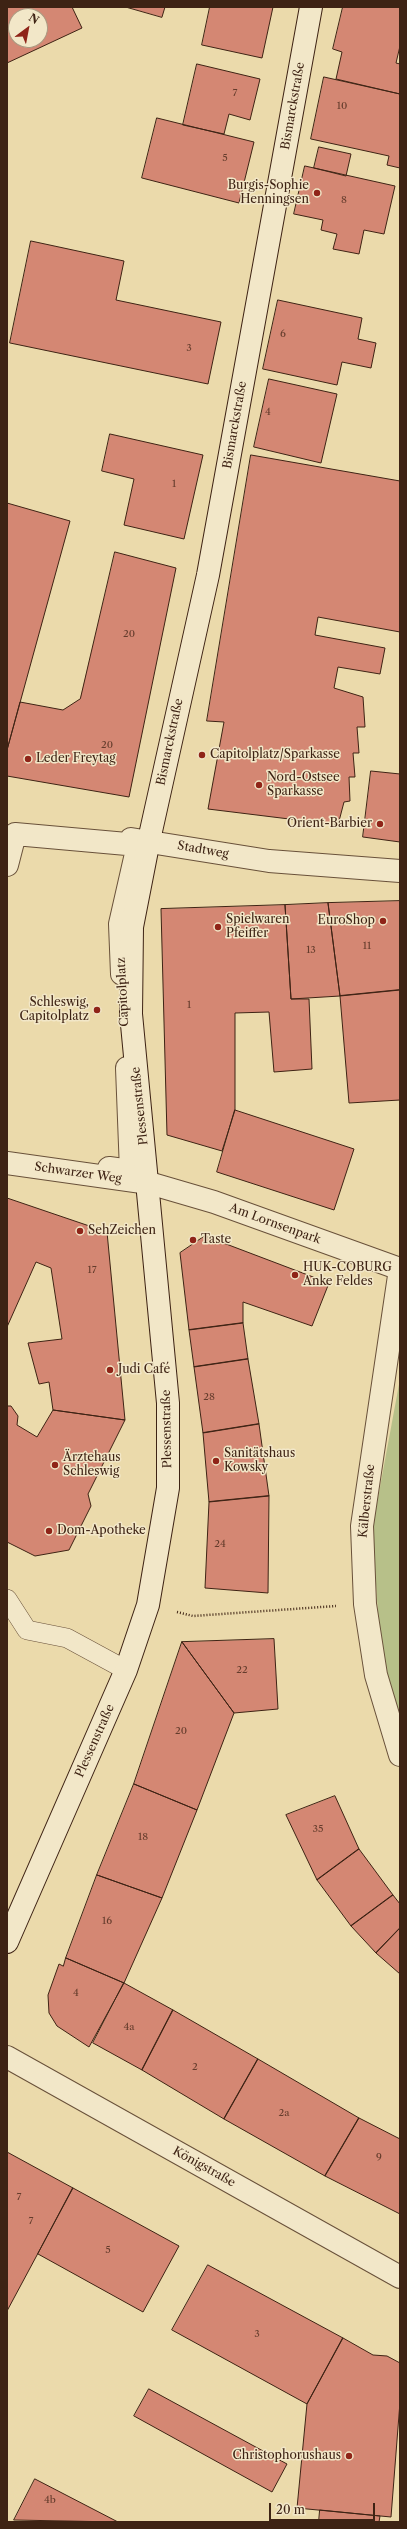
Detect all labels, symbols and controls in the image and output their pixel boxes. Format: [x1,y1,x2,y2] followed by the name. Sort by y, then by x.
[8,8,48,48] north arrow
[26,10,42,27] text: N
[278,61,308,151] street label: Bismarckstraße
[233,87,237,99] house number: 7
[337,100,347,112] house number: 10
[222,152,228,164] house number: 5
[228,179,309,207] place label: Burgis-Sophie Henningsen
[312,188,322,198] marker: Burgis-Sophie Henningsen
[341,194,347,206] house number: 8
[280,328,286,340] house number: 6
[186,342,192,354] house number: 3
[220,380,250,470] street label: Bismarckstraße
[265,406,271,418] house number: 4
[172,478,176,490] house number: 1
[123,628,135,640] house number: 20
[154,697,186,787] street label: Bismarckstraße
[101,739,113,751] house number: 20
[210,748,340,762] place label: Capitolplatz/Sparkasse
[197,750,207,760] marker: Capitolplatz/Sparkasse
[36,752,116,766] place label: Leder Freytag
[23,754,33,764] marker: Leder Freytag
[267,771,340,799] place label: Nord-Ostsee Sparkasse
[254,780,264,790] marker: Nord-Ostsee Sparkasse
[287,817,372,831] place label: Orient-Barbier
[375,819,385,829] marker: Orient-Barbier
[176,838,230,862] street label: Stadtweg
[226,913,289,941] place label: Spielwaren Pfeiffer
[318,914,375,928] place label: EuroShop
[378,916,388,926] marker: EuroShop
[213,922,223,932] marker: Spielwaren Pfeiffer
[363,940,371,952] house number: 11
[306,944,316,956] house number: 13
[114,957,132,1027] street label: Capitolplatz
[19,996,89,1024] place label: Schleswig, Capitolplatz
[187,999,191,1011] house number: 1
[92,1005,102,1015] marker: Schleswig, Capitolplatz
[129,1066,151,1146] street label: Plessenstraße
[33,1160,123,1186] street label: Schwarzer Weg
[227,1201,323,1247] street label: Am Lornsenpark
[88,1224,156,1238] place label: SehZeichen
[75,1226,85,1236] marker: SehZeichen
[201,1233,231,1247] place label: Taste
[188,1235,198,1245] marker: Taste
[303,1261,392,1289] place label: HUK-COBURG Anke Feldes
[87,1264,97,1276] house number: 17
[290,1270,300,1280] marker: HUK-COBURG Anke Feldes
[118,1363,170,1377] place label: Judi Café
[105,1365,115,1375] marker: Judi Café
[159,1390,175,1468] street label: Plessenstraße
[203,1391,215,1403] house number: 28
[224,1447,295,1475] place label: Sanitätshaus Kowsky
[63,1451,121,1479] place label: Ärztehaus Schleswig
[211,1456,221,1466] marker: Sanitätshaus Kowsky
[50,1460,60,1470] marker: Ärztehaus Schleswig
[356,1463,378,1539] street label: Kälberstraße
[57,1524,146,1538] place label: Dom-Apotheke
[44,1526,54,1536] marker: Dom-Apotheke
[214,1538,226,1550] house number: 24
[236,1664,248,1676] house number: 22
[72,1702,118,1780] street label: Plessenstraße
[175,1725,187,1737] house number: 20
[313,1823,323,1835] house number: 35
[138,1831,148,1843] house number: 18
[102,1915,112,1927] house number: 16
[73,1987,79,1999] house number: 4
[123,2021,135,2033] house number: 4a
[192,2061,198,2073] house number: 2
[278,2107,290,2119] house number: 2a
[170,2144,238,2190] street label: Königstraße
[376,2151,382,2163] house number: 9
[17,2191,21,2203] house number: 7
[29,2215,33,2227] house number: 7
[105,2244,111,2256] house number: 5
[254,2328,260,2340] house number: 3
[232,2449,341,2463] place label: Christophorushaus
[344,2451,354,2461] marker: Christophorushaus
[44,2494,56,2506] house number: 4b
[271,2495,377,2521] scale bar
[276,2502,305,2517] text: 20 m

